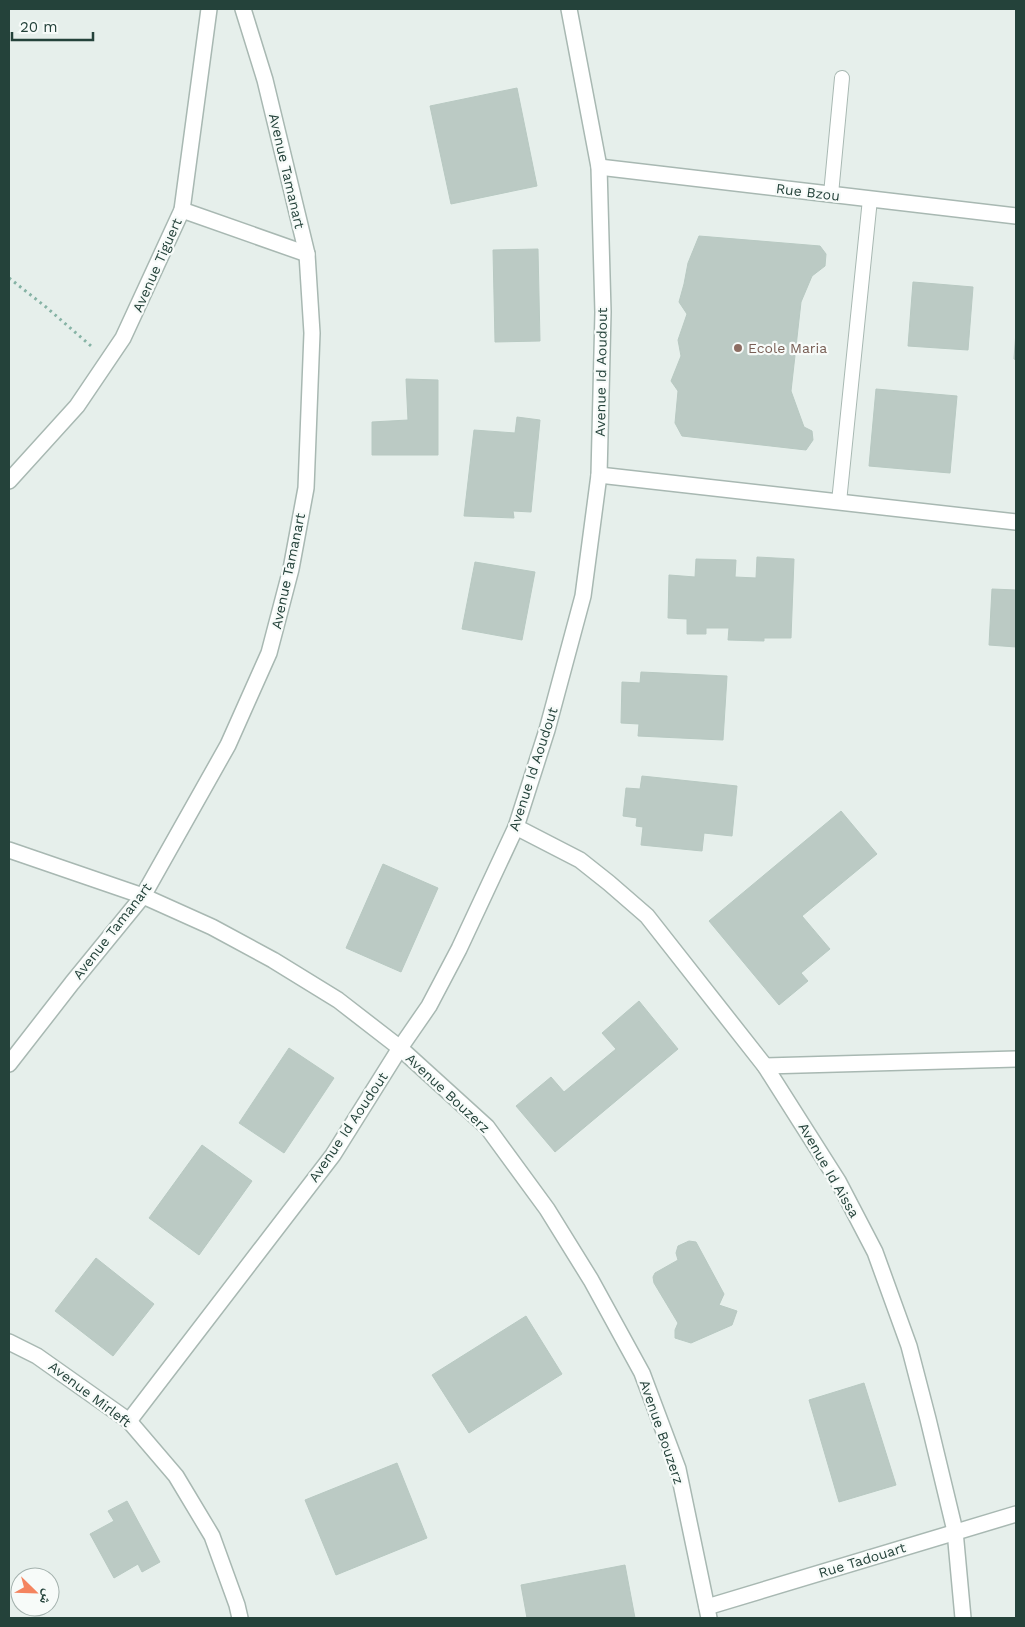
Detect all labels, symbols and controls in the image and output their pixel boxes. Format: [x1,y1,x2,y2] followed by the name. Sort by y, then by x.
[12,10,94,42] scale bar
[20,18,58,36] text: 20 m
[266,112,308,230] street label: Avenue Tamanart
[775,180,841,204] street label: Rue Bzou
[129,215,185,314] street label: Avenue Tiguert
[592,307,610,437] street label: Avenue Id Aoudout
[748,340,827,356] place label: Ecole Maria
[732,342,744,354] marker: Ecole Maria
[268,512,308,630] street label: Avenue Tamanart
[505,705,561,833] street label: Avenue Id Aoudout
[69,880,155,982] street label: Avenue Tamanart
[403,1050,493,1136] street label: Avenue Bouzerz
[305,1069,391,1185] street label: Avenue Id Aoudout
[795,1120,863,1220] street label: Avenue Id Aissa
[46,1358,134,1430] street label: Avenue Mirleft
[637,1378,687,1486] street label: Avenue Bouzerz
[817,1539,908,1581] street label: Rue Tadouart
[10,1567,60,1617] north arrow
[36,1587,57,1607] text: ش

